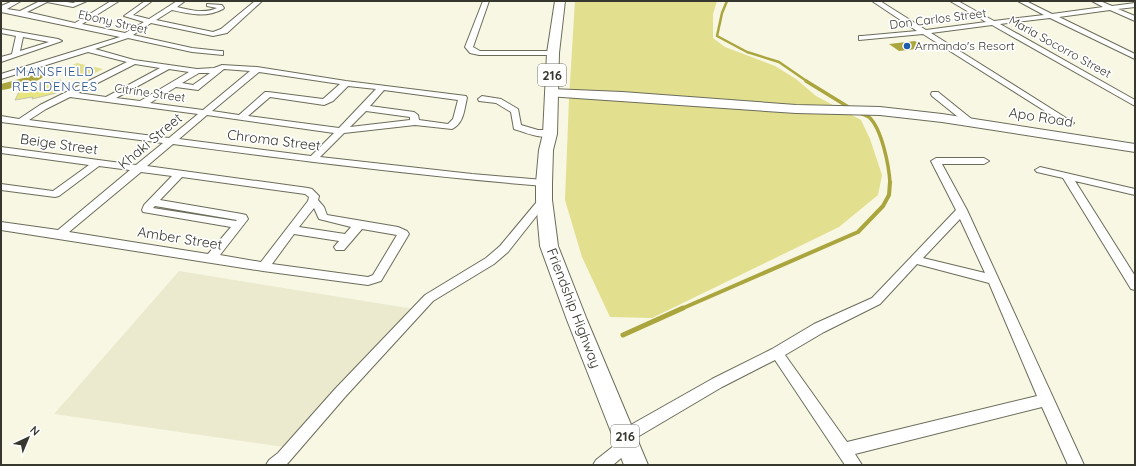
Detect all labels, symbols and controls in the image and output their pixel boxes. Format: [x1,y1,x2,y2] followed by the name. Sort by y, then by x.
[889,5,987,32] street label: Don Carlos Street
[77,6,149,37] street label: Ebony Street
[1006,12,1114,81] street label: Maria Socorro Street
[915,38,1015,53] place label: Armando's Resort
[902,41,912,51] marker: Armando's Resort
[12,63,98,94] district label: MANSFIELD RESIDENCES
[538,64,566,86] road number: 216
[114,80,186,105] street label: Citrine Street
[1008,103,1074,131] street label: Apo Road
[114,109,186,173] street label: Khaki Street
[226,125,322,155] street label: Chroma Street
[19,130,99,158] street label: Beige Street
[136,222,224,254] street label: Amber Street
[543,245,605,371] street label: Friendship Highway
[8,418,48,458] north arrow
[27,423,43,439] text: N
[611,425,639,447] road number: 216

